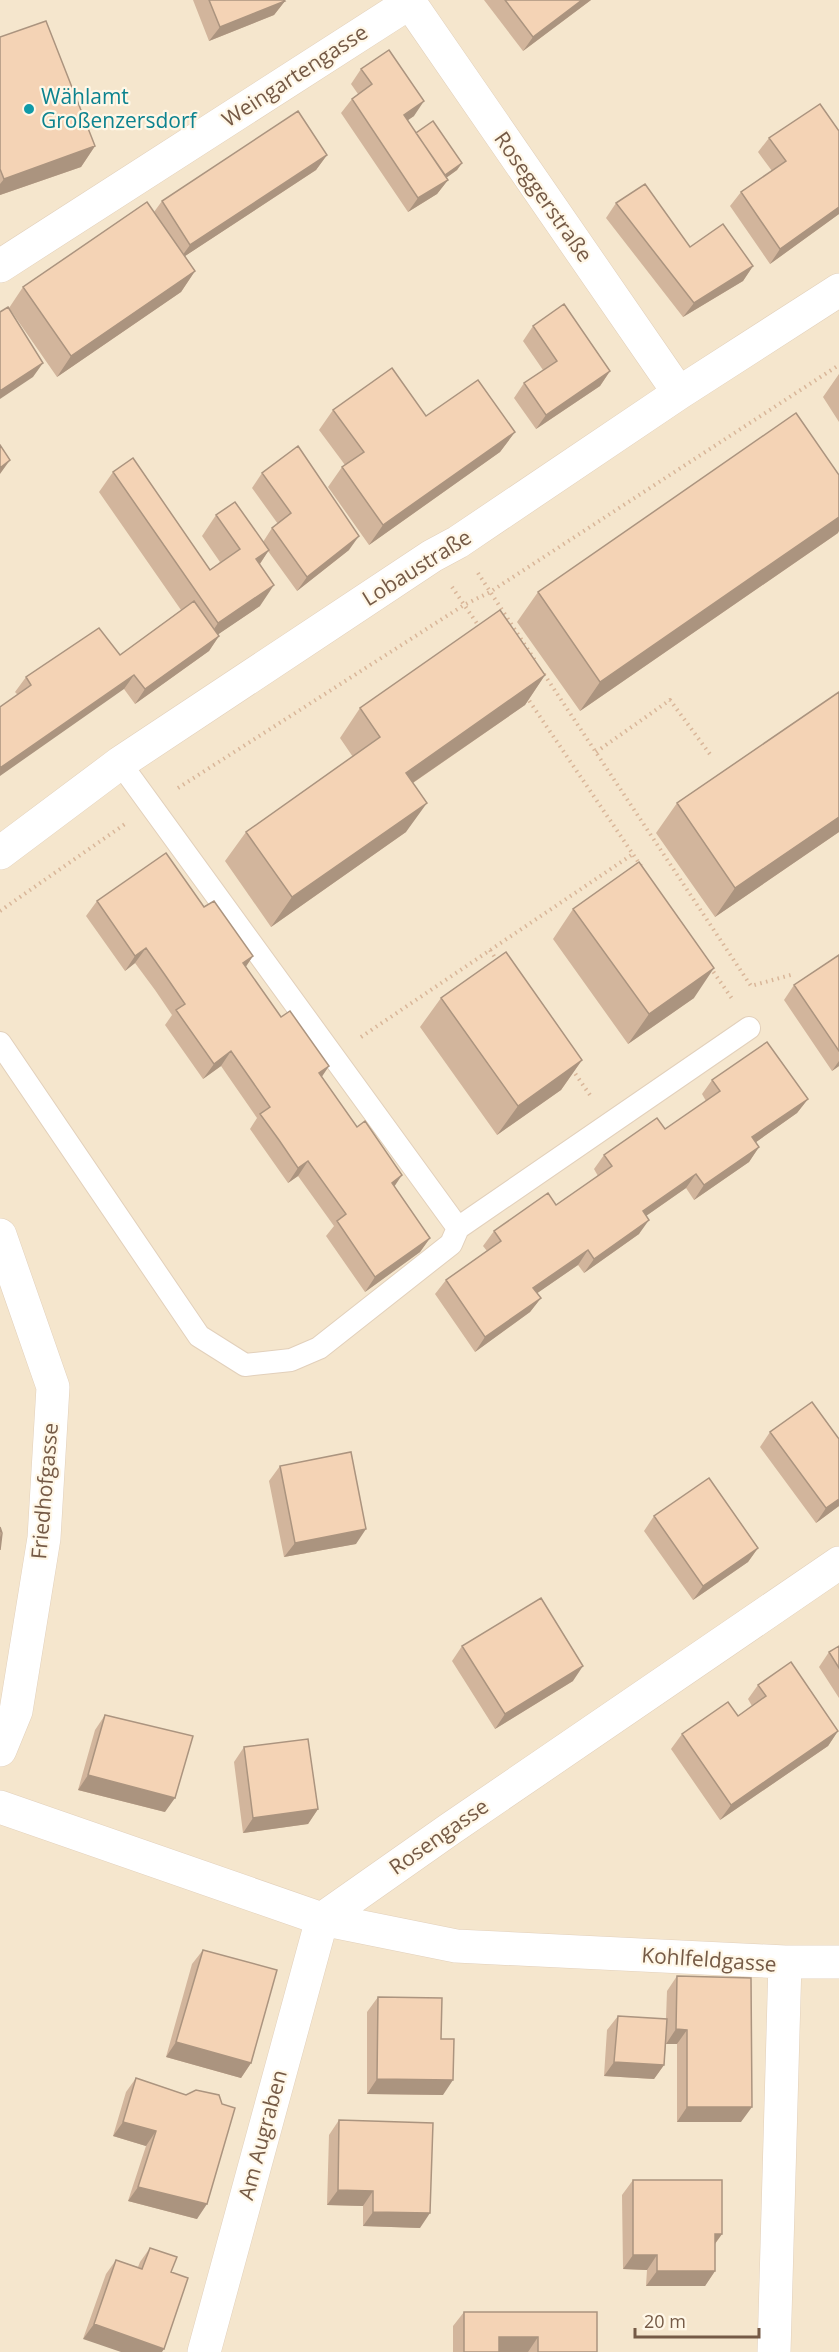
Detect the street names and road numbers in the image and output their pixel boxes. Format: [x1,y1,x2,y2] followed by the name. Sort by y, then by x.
[216,18,373,133] street label: Weingartengasse
[488,126,599,267] street label: Roseggerstraße
[357,523,476,612] street label: Lobaustraße
[24,1422,64,1560] street label: Friedhofgasse
[383,1792,494,1881] street label: Rosengasse
[640,1940,778,1978] street label: Kohlfeldgasse
[231,2067,293,2203] street label: Am Augraben

